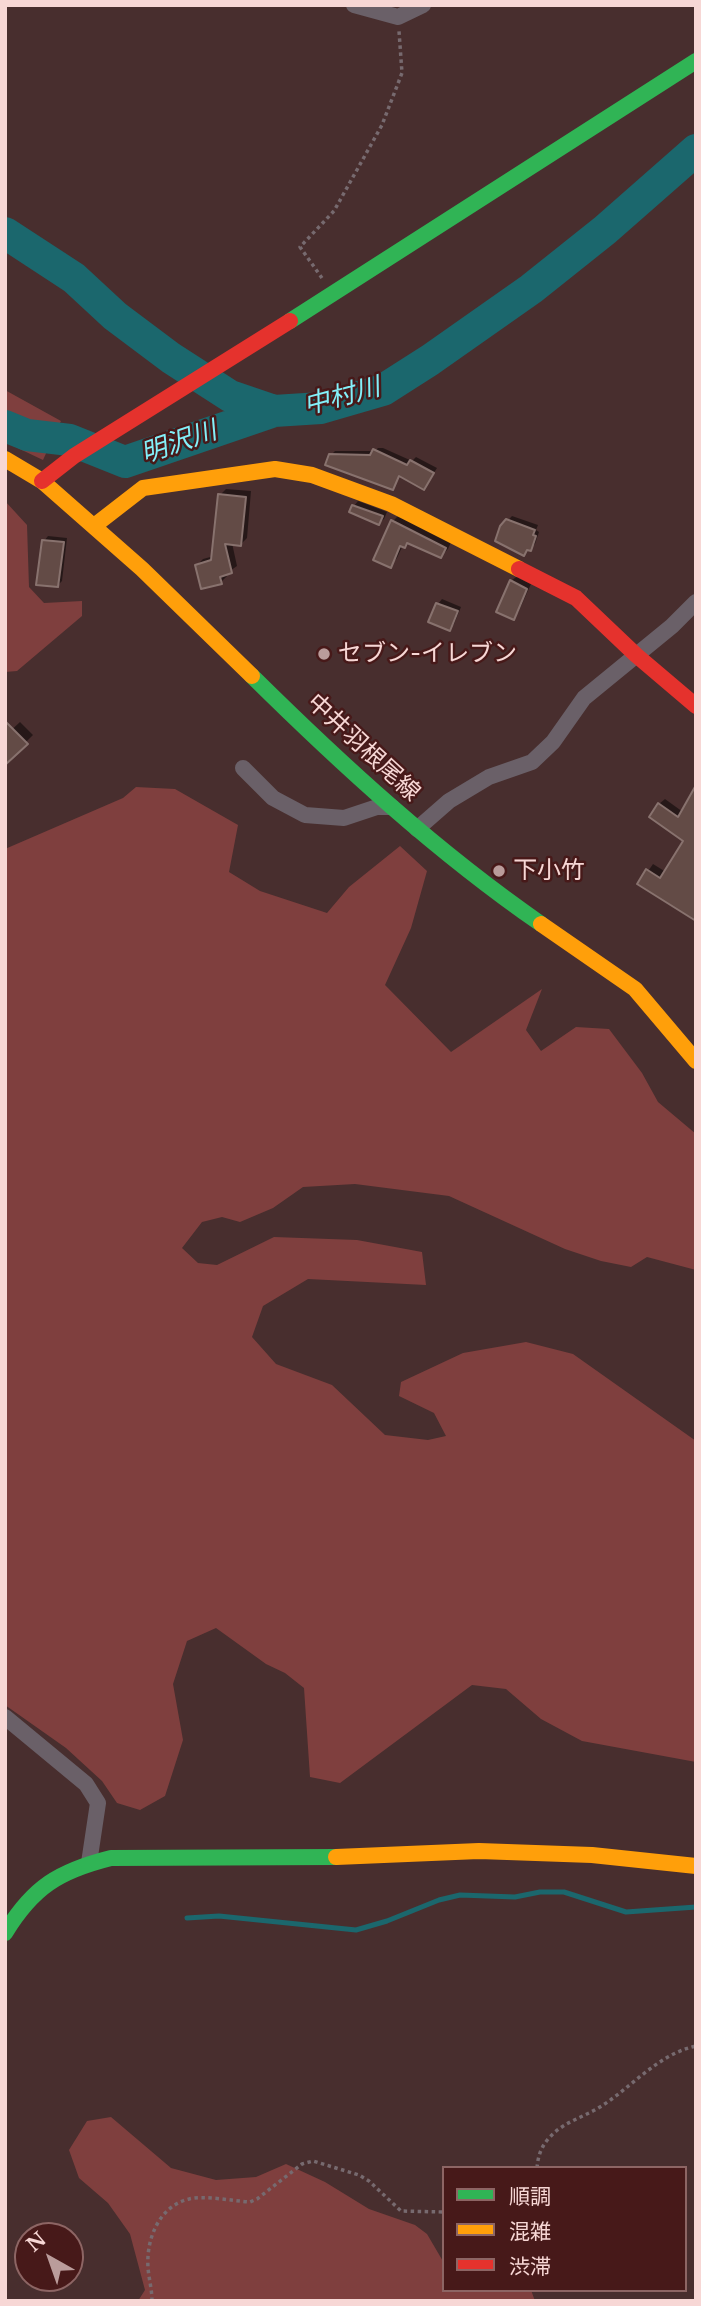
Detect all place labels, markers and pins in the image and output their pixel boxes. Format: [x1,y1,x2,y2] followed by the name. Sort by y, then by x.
[338,640,517,668] place label: セブン-イレブン
[316,646,332,662] marker: セブン-イレブン
[513,857,585,885] place label: 下小竹
[491,863,507,879] marker: 下小竹

